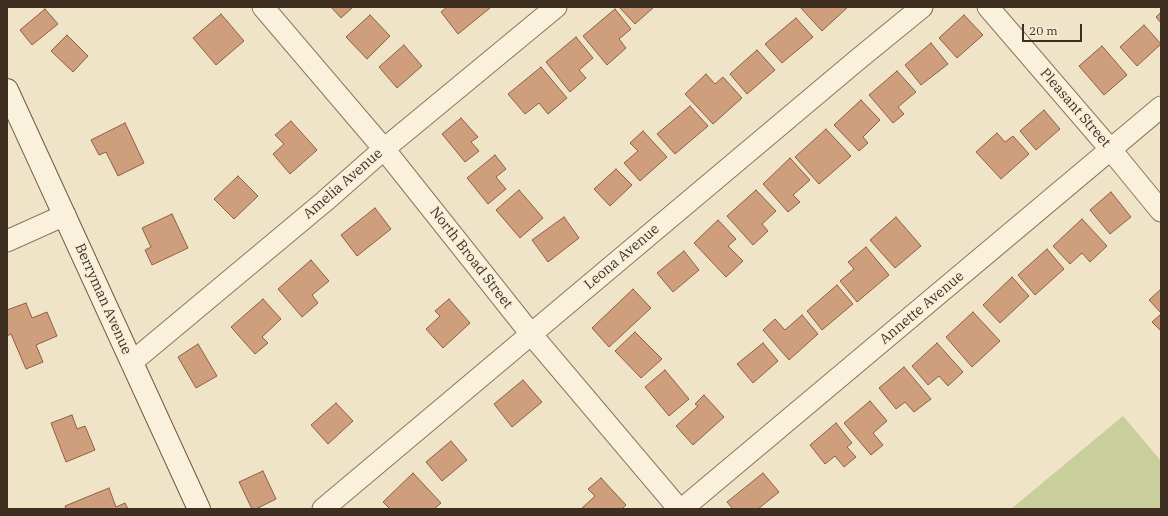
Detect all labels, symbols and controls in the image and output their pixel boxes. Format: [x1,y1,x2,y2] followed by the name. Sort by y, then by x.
[1024,16,1084,42] scale bar
[1029,23,1058,38] text: 20 m
[1036,65,1114,151] street label: Pleasant Street
[300,145,386,223] street label: Amelia Avenue
[426,204,516,312] street label: North Broad Street
[581,221,663,293] street label: Leona Avenue
[71,241,135,357] street label: Berryman Avenue
[876,268,968,348] street label: Annette Avenue

